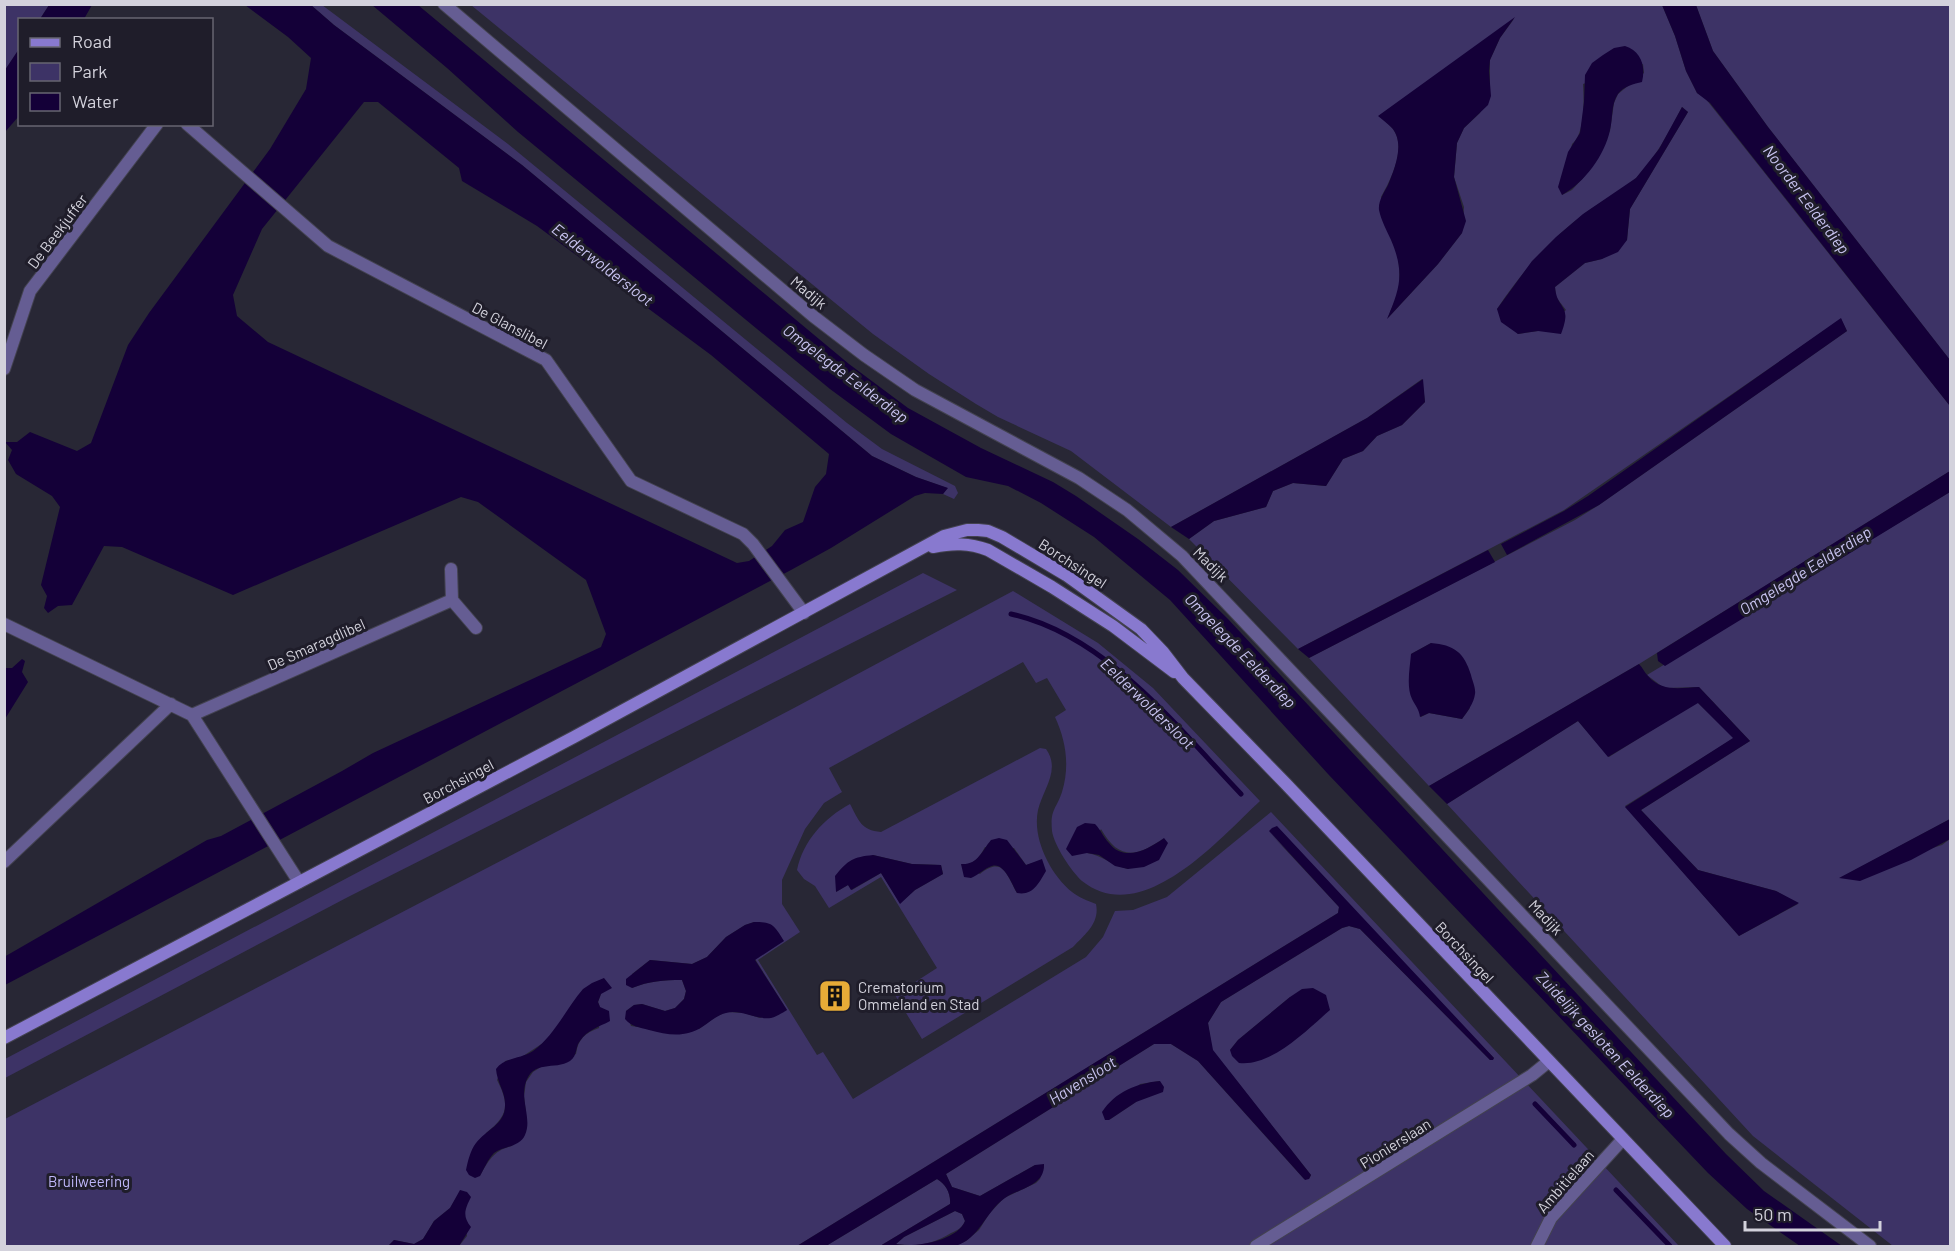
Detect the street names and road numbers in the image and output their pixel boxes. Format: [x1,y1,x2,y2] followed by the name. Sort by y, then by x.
[23,190,91,272] street label: De Beekjuffer
[787,272,831,313] street label: Madijk
[469,298,551,352] street label: De Glanslibel
[1036,534,1110,592] street label: Borchsingel
[1190,543,1232,585] street label: Madijk
[264,614,368,674] street label: De Smaragdlibel
[420,755,496,807] street label: Borchsingel
[1525,896,1567,939] street label: Madijk
[1432,918,1498,986] street label: Borchsingel
[1356,1114,1434,1172] street label: Pionierslaan
[1533,1146,1597,1216] street label: Ambitielaan

